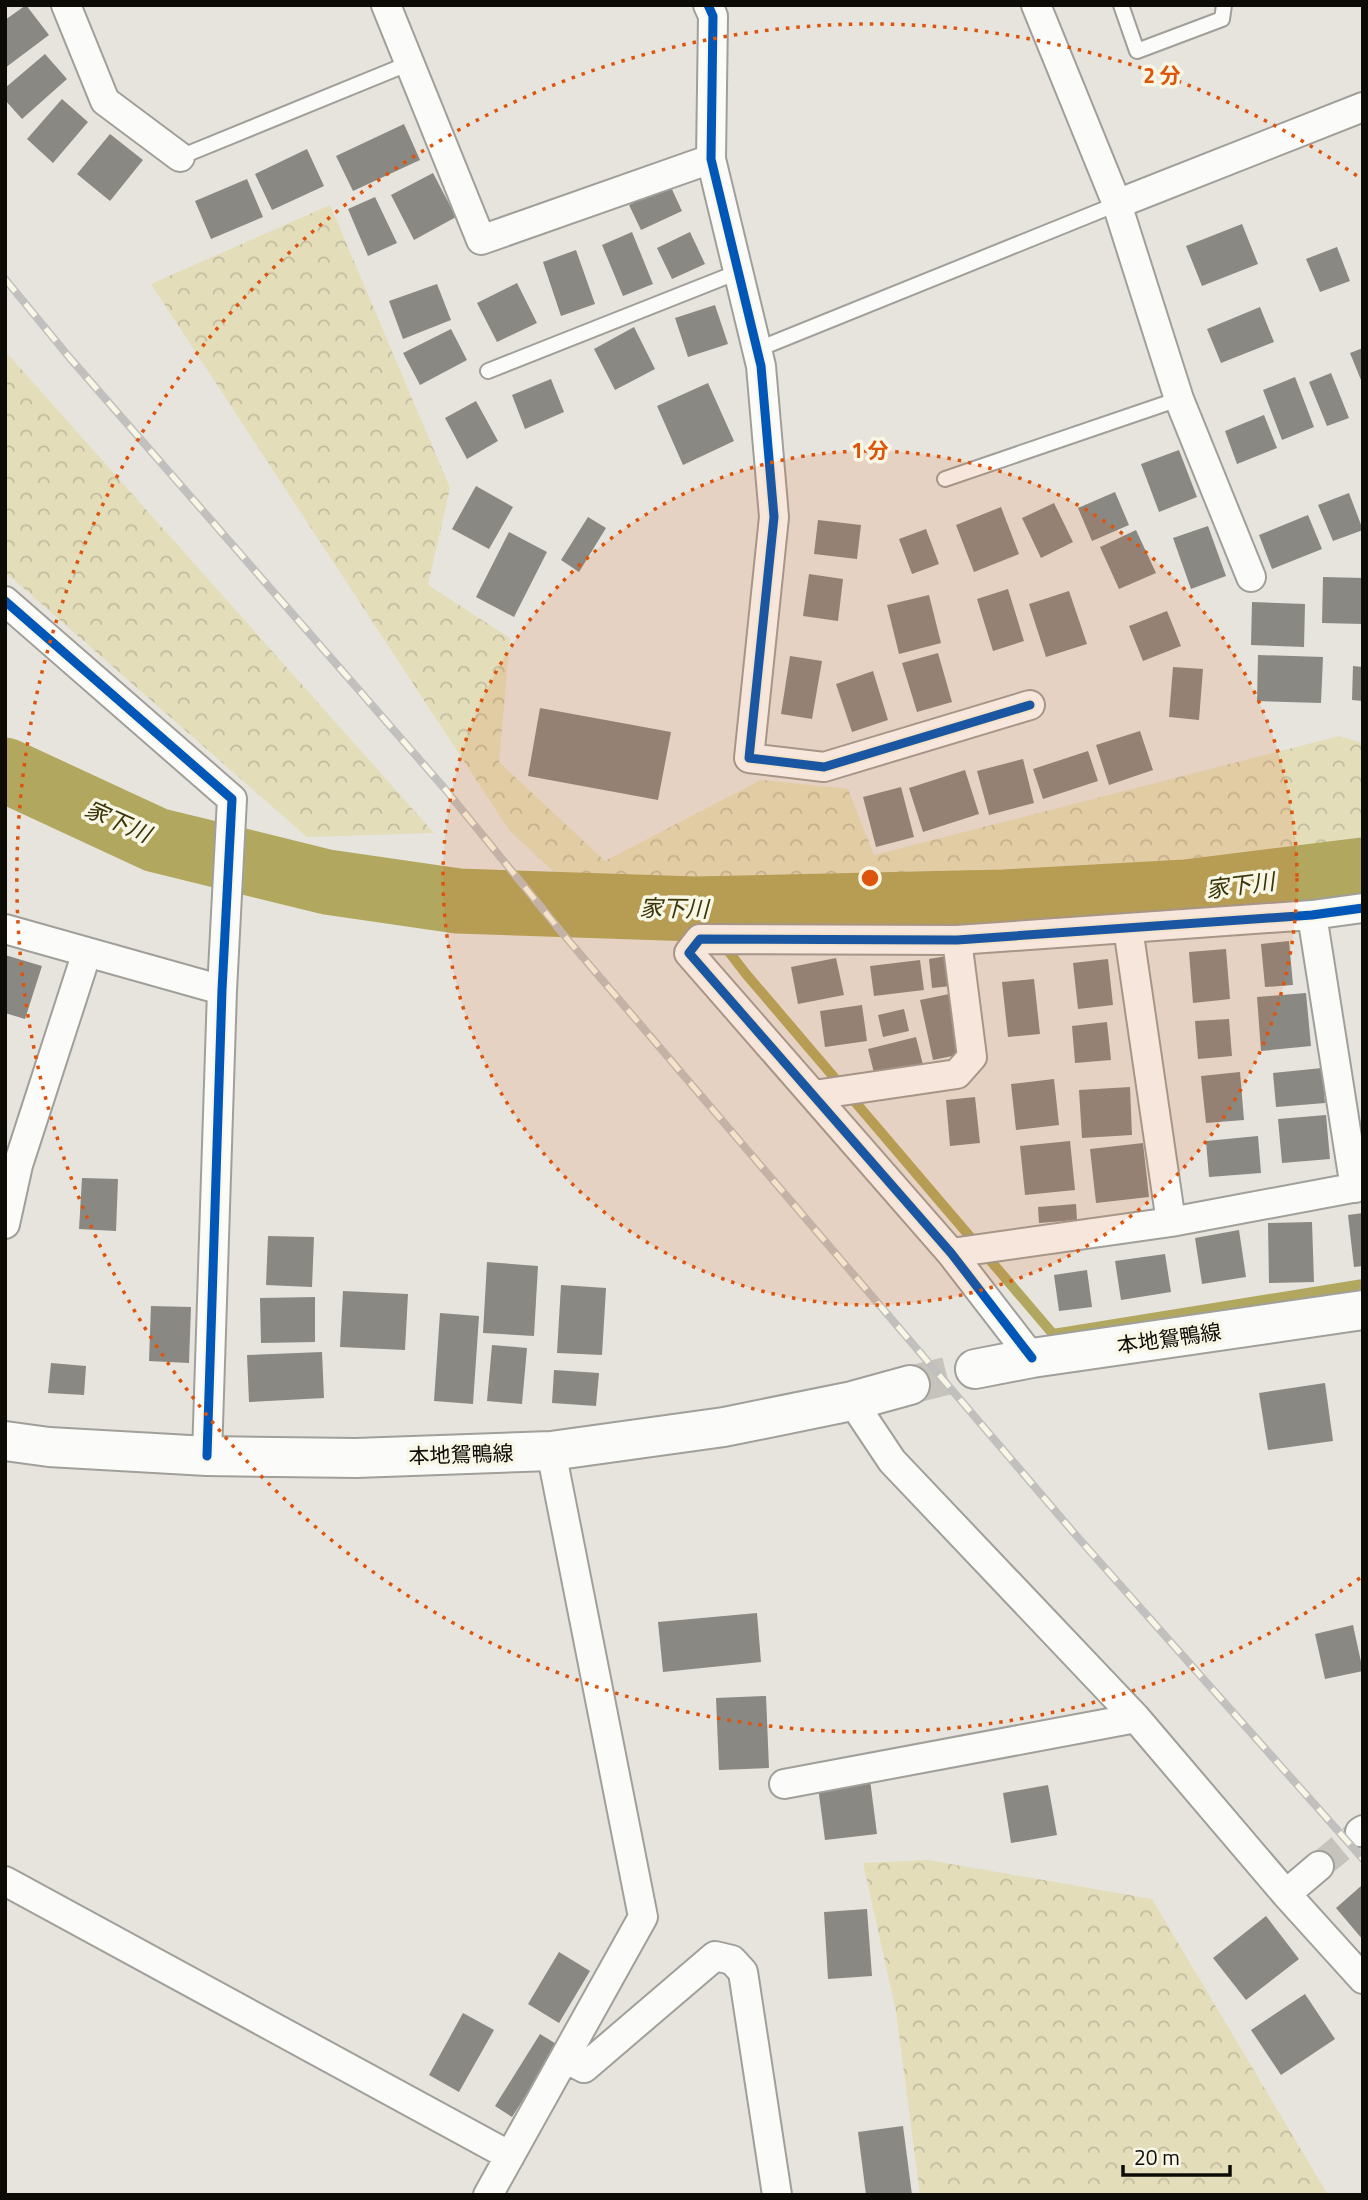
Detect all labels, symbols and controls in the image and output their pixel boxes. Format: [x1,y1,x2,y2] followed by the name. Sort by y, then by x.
[1143,59,1181,91] text: 2 分
[851,434,889,466] text: 1 分
[79,791,159,852] water label: 家下川
[1204,863,1279,907] water label: 家下川
[858,866,882,890] centre of rings
[639,890,712,926] water label: 家下川
[1115,1315,1223,1361] street label: 本地鴛鴨線
[408,1436,514,1472] street label: 本地鴛鴨線
[1123,2134,1230,2178] scale bar
[1134,2141,1180,2173] text: 20 m

